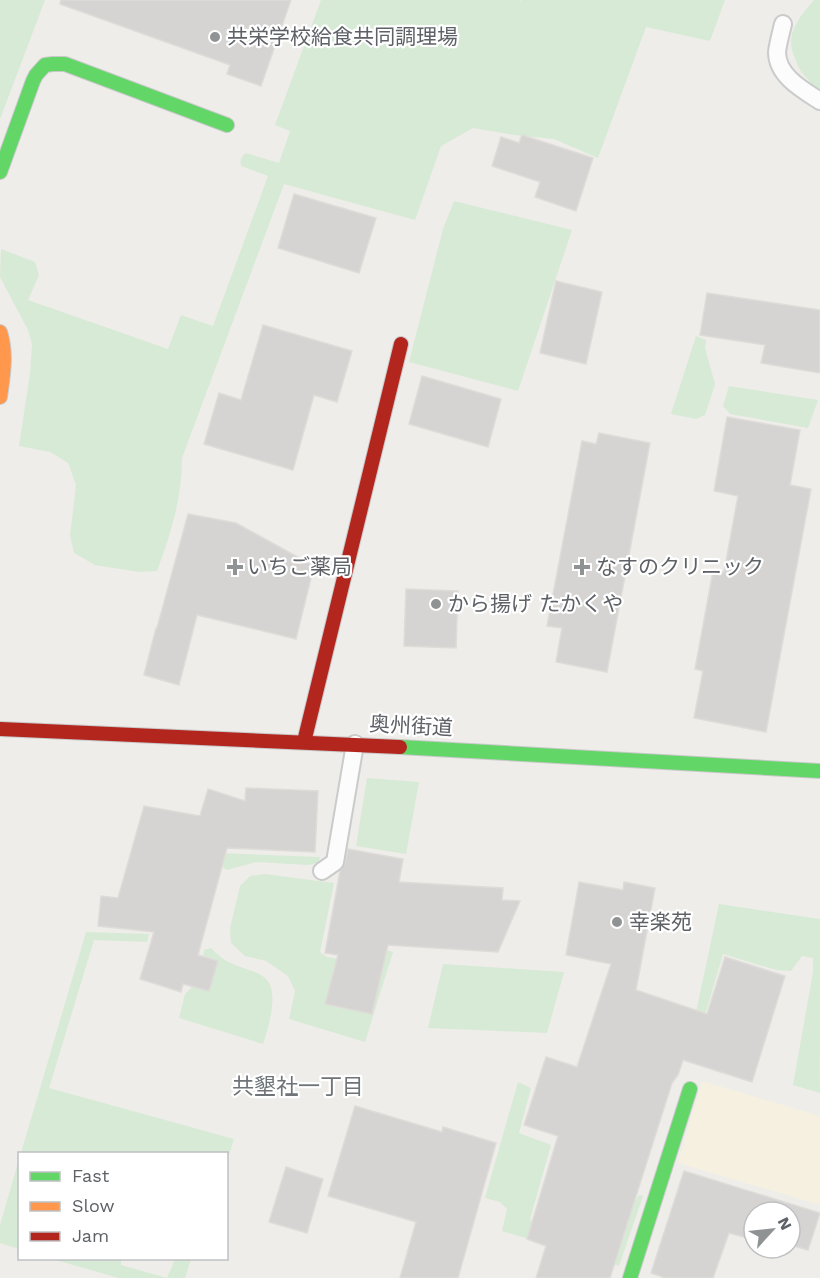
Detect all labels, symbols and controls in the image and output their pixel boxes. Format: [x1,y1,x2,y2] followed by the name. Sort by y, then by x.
[227,24,458,49] place label: 共栄学校給食共同調理場
[208,30,222,44] marker: 共栄学校給食共同調理場
[247,554,352,579] place label: いちご薬局
[596,554,764,579] place label: なすのクリニック
[573,558,591,576] marker: なすのクリニック
[228,560,242,574] marker: いちご薬局
[448,591,623,616] place label: から揚げ たかくや
[429,597,443,611] marker: から揚げ たかくや
[368,711,454,740] street label: 奥州街道
[629,909,692,934] place label: 幸楽苑
[610,915,624,929] marker: 幸楽苑
[232,1074,364,1099] district label: 共墾社一丁目
[18,1152,228,1260] legend
[72,1165,110,1186] text: Fast
[72,1195,115,1216] text: Slow
[742,1200,802,1260] north arrow
[774,1214,796,1233] text: N
[72,1225,109,1246] text: Jam

